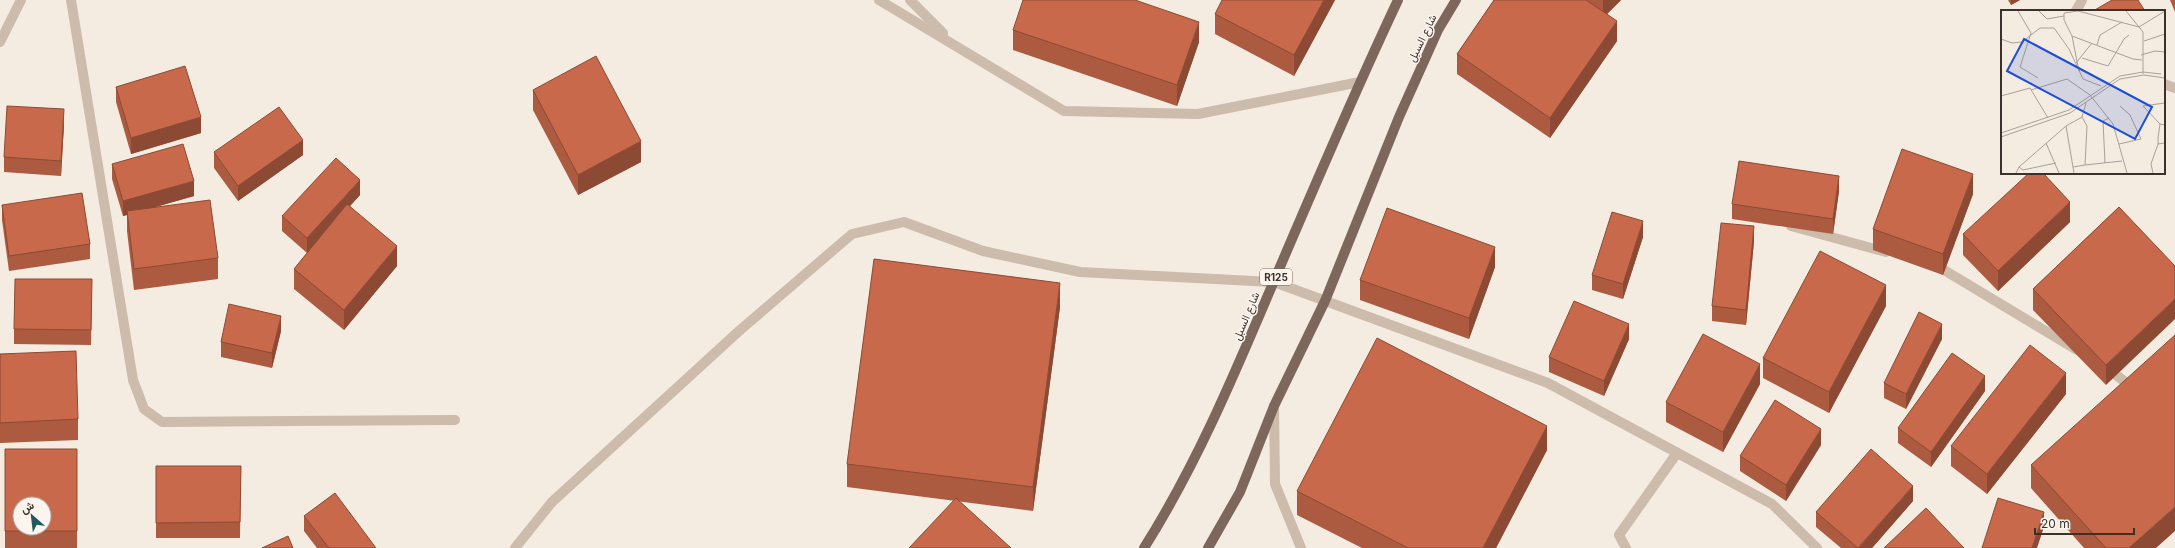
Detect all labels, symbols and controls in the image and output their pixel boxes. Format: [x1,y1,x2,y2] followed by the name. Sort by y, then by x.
[2001,10,2165,174] inset map
[1404,12,1441,65] street label: شارع السبل
[1260,269,1292,285] road number: R125
[1230,289,1264,343] street label: شارع السبل
[12,496,52,536] north arrow
[18,498,36,516] text: ش
[2035,510,2134,536] scale bar
[2041,516,2070,531] text: 20 m

